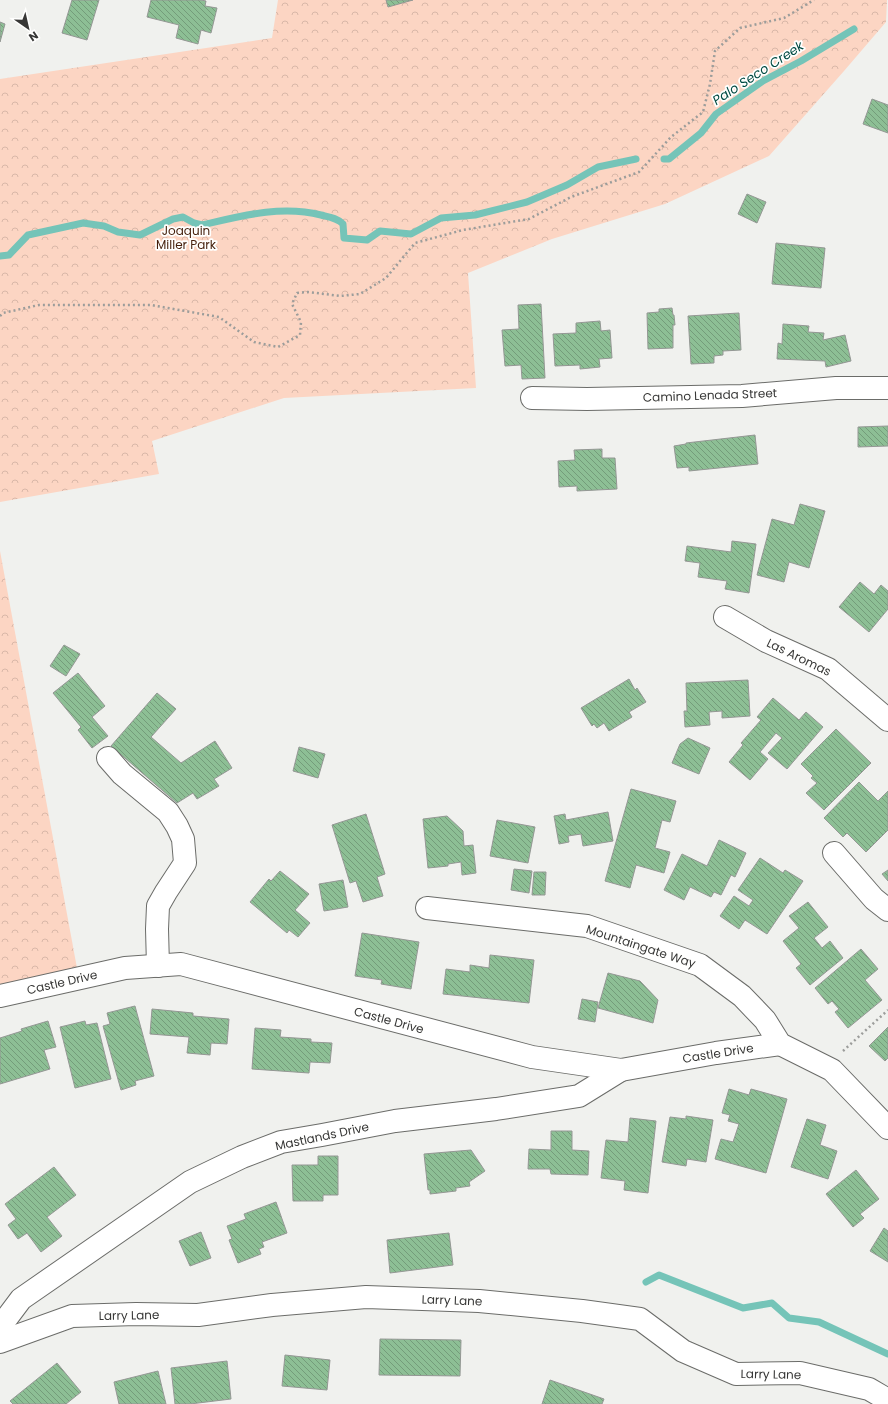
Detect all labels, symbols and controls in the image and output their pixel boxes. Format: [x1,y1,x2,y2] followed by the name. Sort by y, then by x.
[8,8,48,48] north arrow
[26,27,41,45] text: N
[709,36,808,110] water label: Palo Seco Creek
[156,222,217,253] park label: Joaquin Miller Park
[643,384,777,406] street label: Camino Lenada Street
[764,634,834,680] street label: Las Aromas
[584,920,698,972] street label: Mountaingate Way
[25,966,99,998] street label: Castle Drive
[352,1003,426,1037] street label: Castle Drive
[681,1039,755,1067] street label: Castle Drive
[274,1118,370,1154] street label: Mastlands Drive
[421,1290,483,1310] street label: Larry Lane
[99,1306,159,1324] street label: Larry Lane
[741,1365,801,1383] street label: Larry Lane

